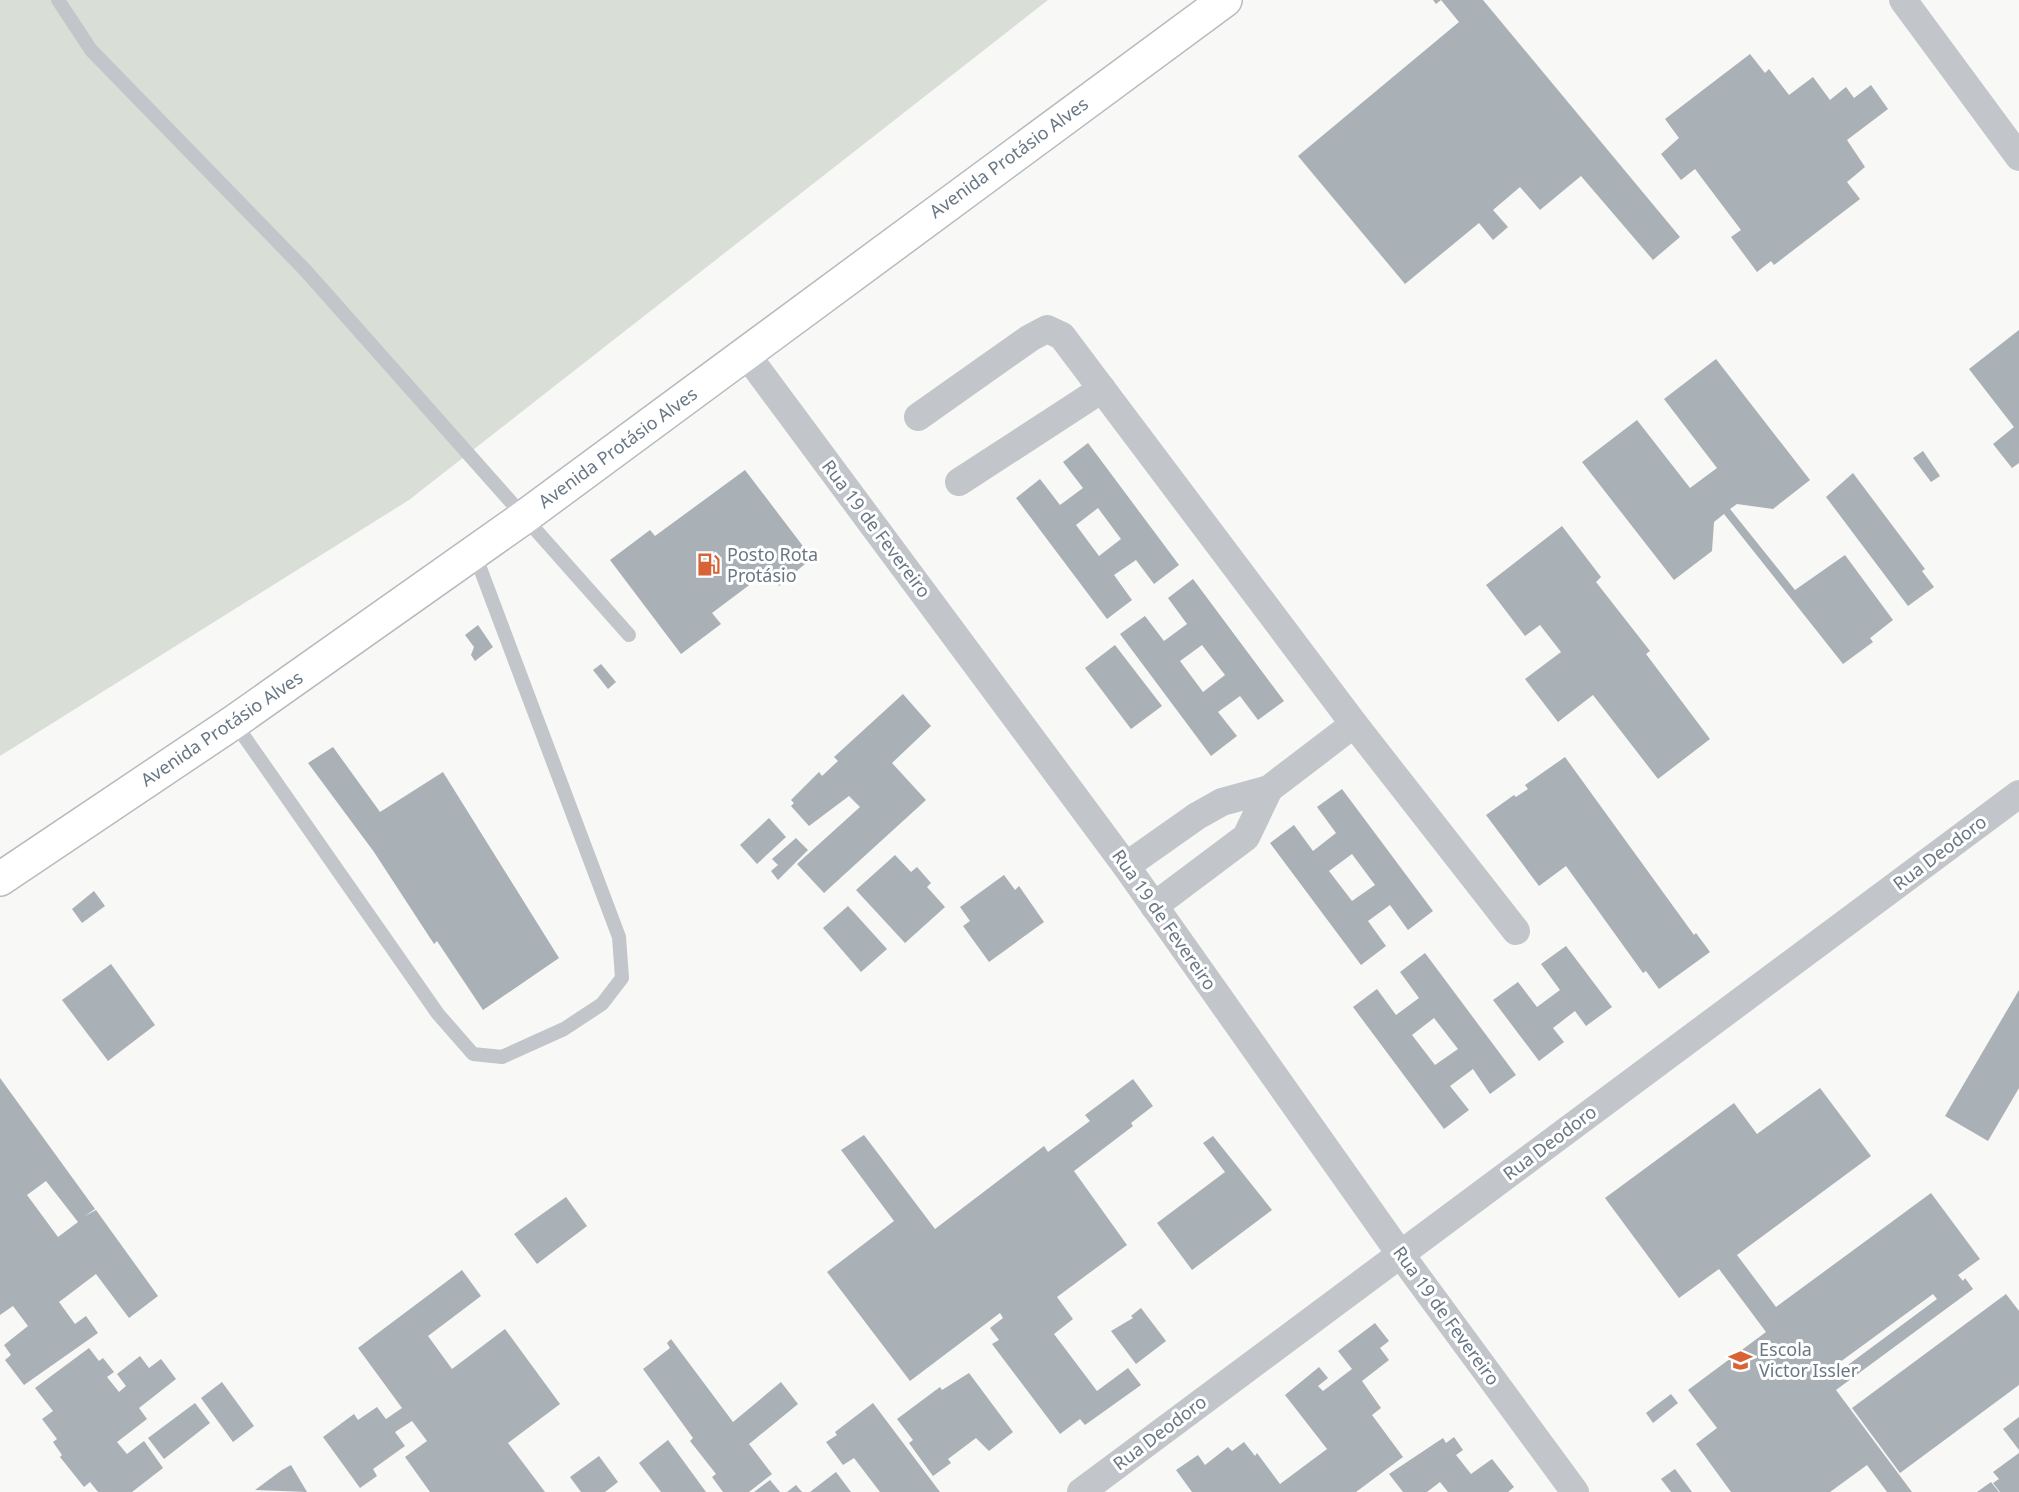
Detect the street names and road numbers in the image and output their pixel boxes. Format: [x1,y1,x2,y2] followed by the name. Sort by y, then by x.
[924,91,1093,223] street label: Avenida Protásio Alves
[533,381,702,513] street label: Avenida Protásio Alves
[817,455,936,602] street label: Rua 19 de Fevereiro
[136,665,307,791] street label: Avenida Protásio Alves
[1888,809,1991,895] street label: Rua Deodoro
[1107,844,1222,995] street label: Rua 19 de Fevereiro
[1498,1099,1601,1185] street label: Rua Deodoro
[1388,1241,1505,1390] street label: Rua 19 de Fevereiro
[1108,1389,1211,1475] street label: Rua Deodoro

